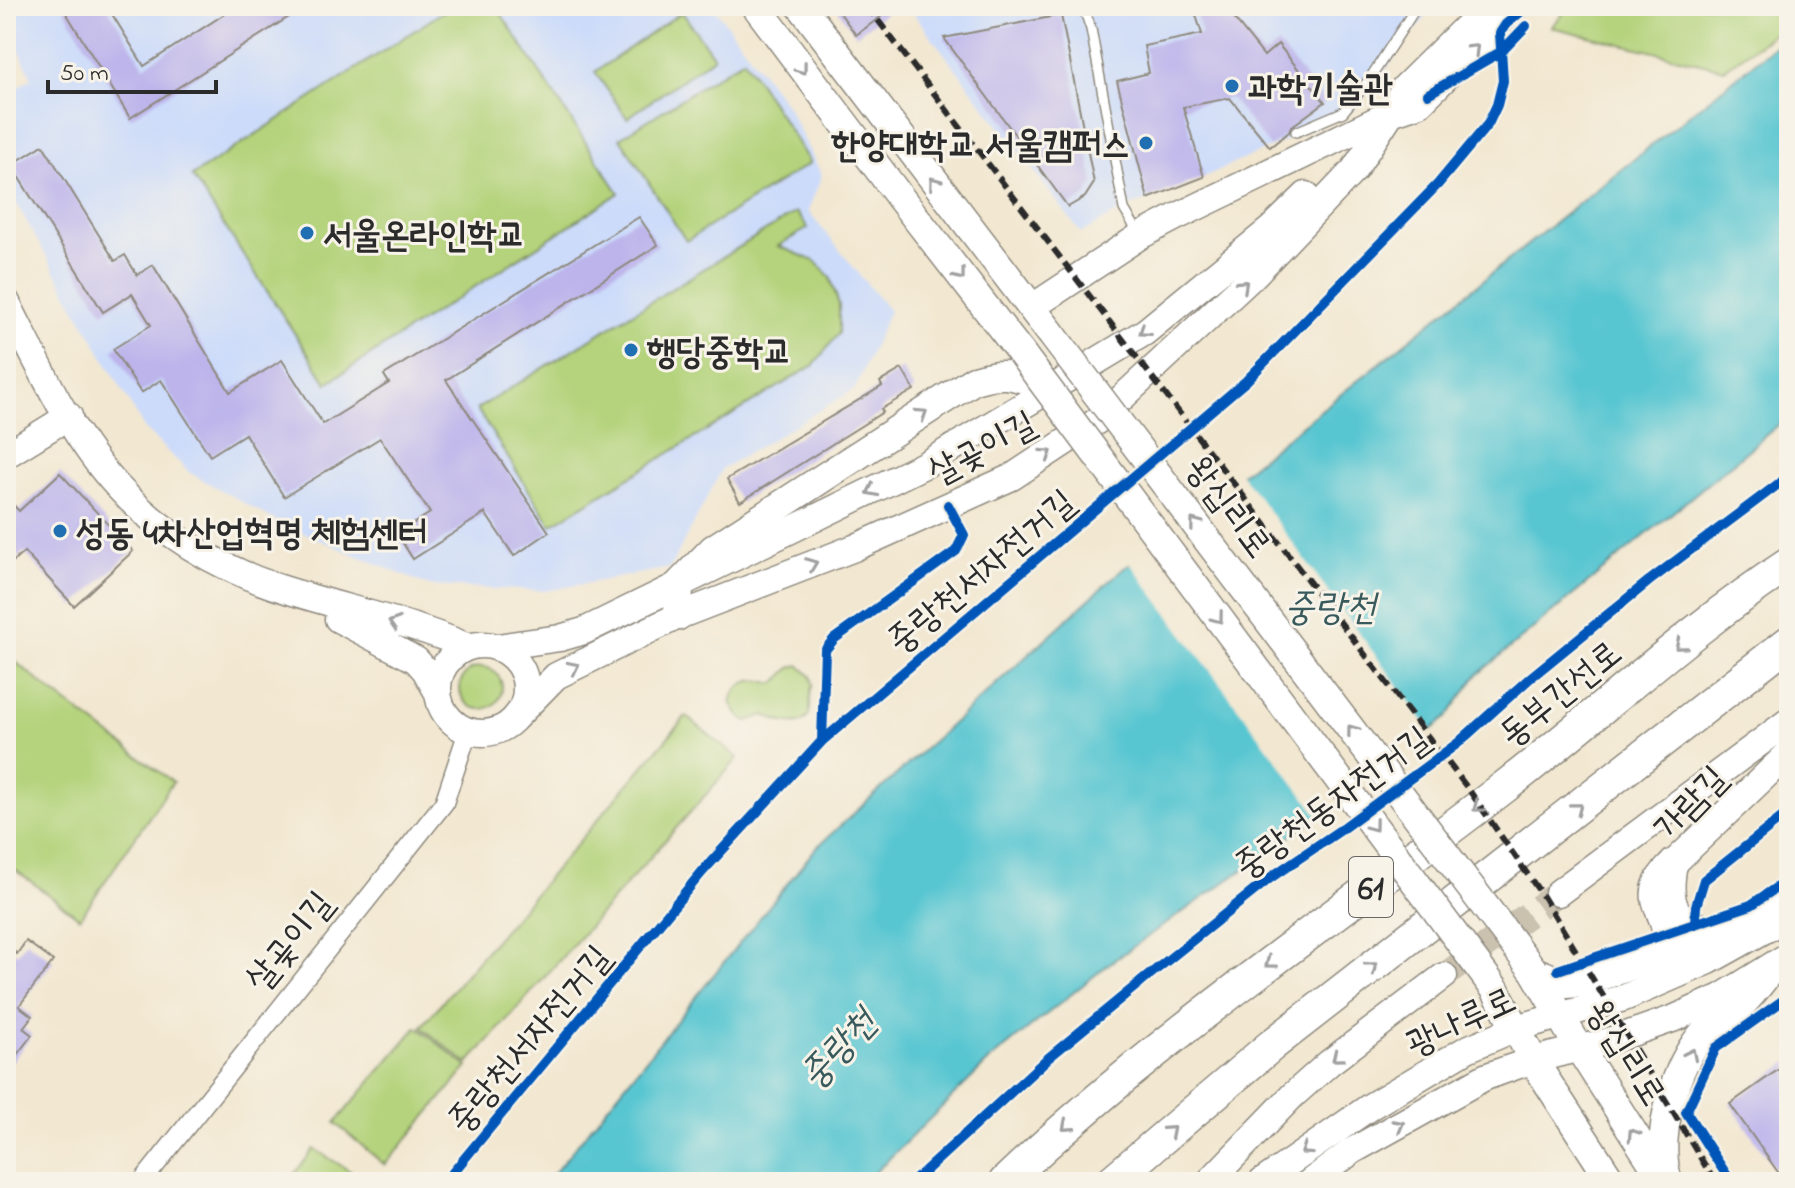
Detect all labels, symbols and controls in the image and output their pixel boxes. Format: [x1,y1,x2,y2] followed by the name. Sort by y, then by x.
[48,44,216,94] scale bar
[1465,44,1479,59] one-way arrow
[60,57,109,92] text: 50 m
[793,60,807,75] one-way arrow
[1248,64,1393,117] place label: 과학기술관
[1223,77,1241,95] marker: 과학기술관
[830,121,1130,174] place label: 한양대학교 서울캠퍼스
[1137,134,1155,152] marker: 한양대학교 서울캠퍼스
[930,176,944,190] one-way arrow
[323,211,526,264] place label: 서울온라인학교
[298,224,316,242] marker: 서울온라인학교
[951,266,965,281] one-way arrow
[1234,279,1248,294] one-way arrow
[1139,321,1153,336] one-way arrow
[646,328,792,381] place label: 행당중학교
[622,341,640,359] marker: 행당중학교
[920,399,1047,501] street label: 살곶이길
[913,409,928,424] one-way arrow
[1170,446,1282,571] street label: 왕십리로
[1038,449,1053,464] one-way arrow
[877,479,1089,668] street label: 중랑천서자전거길
[865,481,880,496] one-way arrow
[76,509,428,562] place label: 성동 4차산업혁명 체험센터
[1190,517,1205,532] one-way arrow
[51,522,69,540] marker: 성동 4차산업혁명 체험센터
[804,557,818,574] one-way arrow
[1284,582,1379,638] water label: 중랑천
[1208,609,1223,623] one-way arrow
[388,616,401,632] one-way arrow
[1489,629,1635,762] street label: 동부간선로
[1674,635,1689,649] one-way arrow
[565,662,580,677] one-way arrow
[1224,715,1443,894] street label: 중랑천동자전거길
[1347,724,1361,739] one-way arrow
[1643,755,1742,855] street label: 가람길
[1472,798,1486,812] one-way arrow
[1568,803,1583,818] one-way arrow
[1364,817,1378,832] one-way arrow
[1349,857,1393,917] road number: 61
[234,881,349,1005] street label: 살곶이길
[437,935,626,1147] street label: 중랑천서자전거길
[1264,954,1278,968] one-way arrow
[1363,962,1377,977] one-way arrow
[1398,976,1526,1073] street label: 광나루로
[1571,991,1677,1118] street label: 왕십리로
[788,996,894,1103] water label: 중랑천
[1331,1047,1346,1061] one-way arrow
[1681,1048,1696,1063] one-way arrow
[1061,1116,1076,1130] one-way arrow
[1390,1119,1405,1135] one-way arrow
[1160,1126,1175,1140] one-way arrow
[1628,1128,1643,1143] one-way arrow
[1301,1140,1315,1155] one-way arrow

